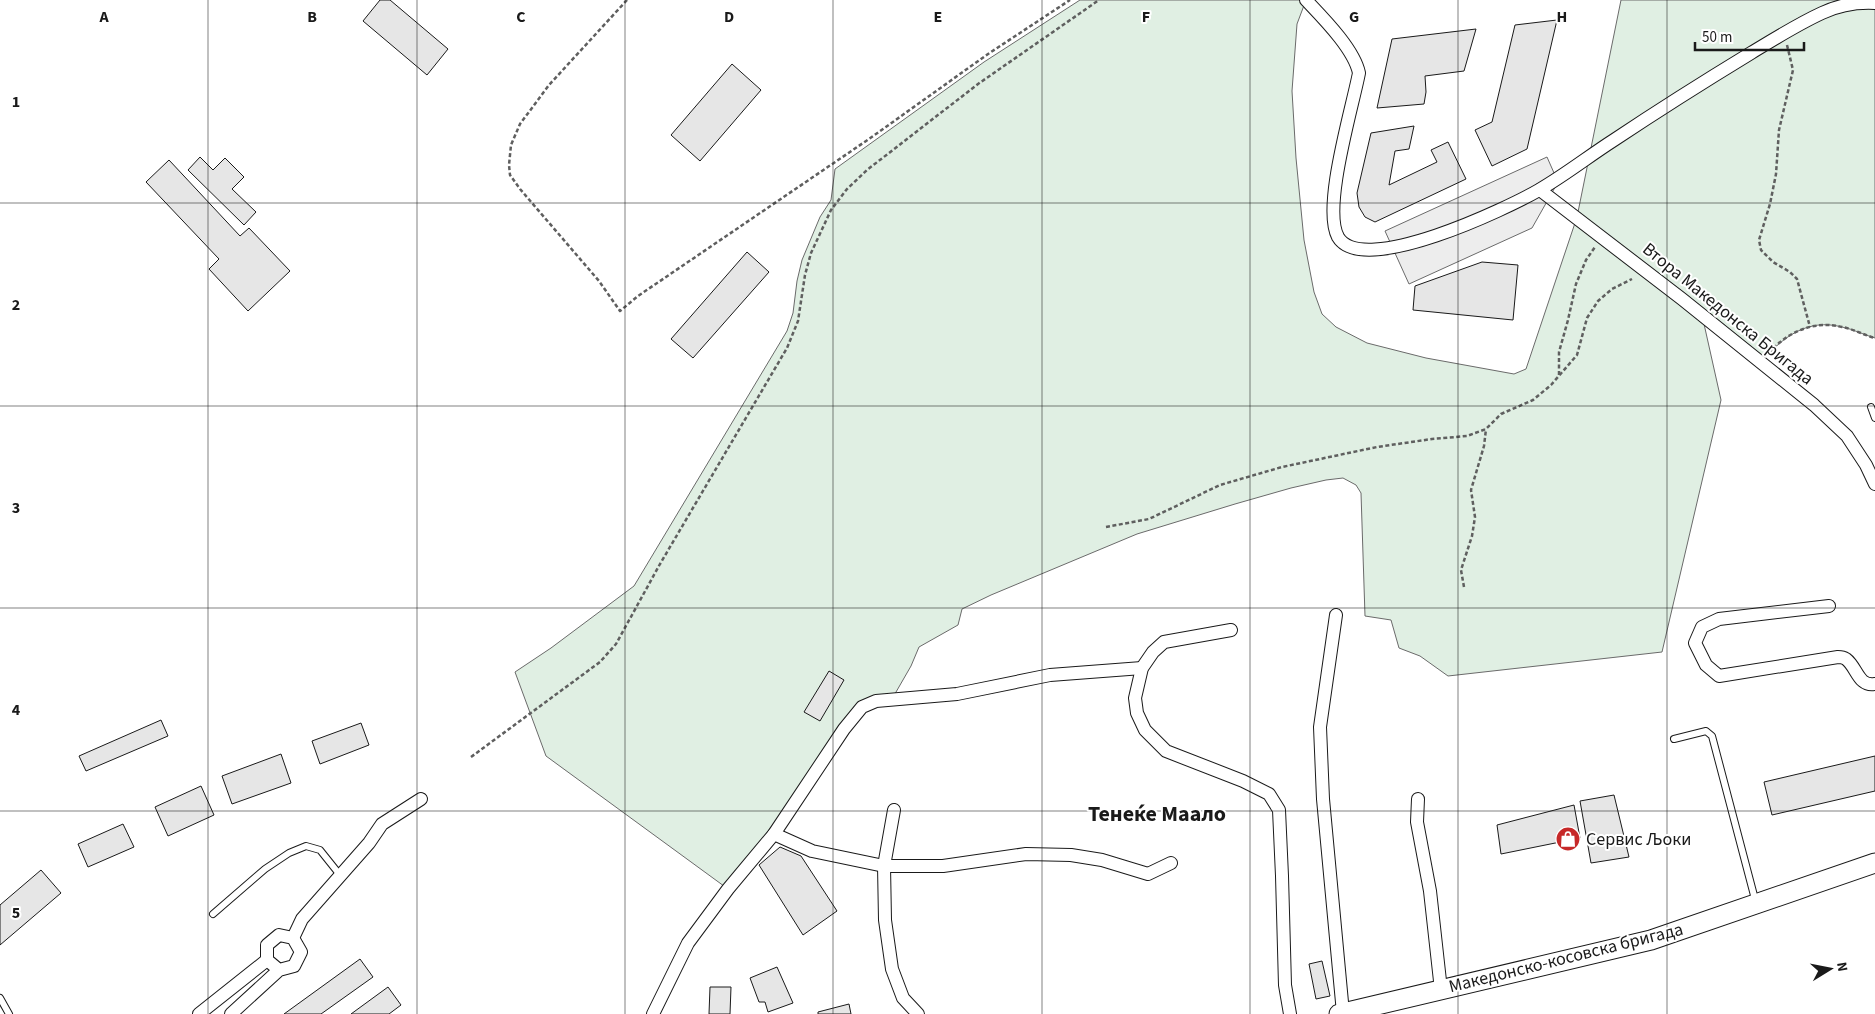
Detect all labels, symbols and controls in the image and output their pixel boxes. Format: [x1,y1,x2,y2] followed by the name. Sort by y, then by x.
[98,6,109,28] text: A
[307,6,317,28] text: B
[516,6,526,28] text: C
[724,6,734,28] text: D
[934,6,942,28] text: E
[1142,6,1150,28] text: F
[1349,6,1359,28] text: G
[1557,6,1567,28] text: H
[1695,20,1804,52] scale bar
[1702,27,1732,48] text: 50 m
[12,91,20,113] text: 1
[1637,237,1819,391] street label: Втора Македонска Бригада
[12,294,20,316] text: 2
[12,497,20,519] text: 3
[12,699,21,721] text: 4
[1088,798,1226,830] district label: Тенеќе Маало
[1555,826,1581,852] shop icon: Сервис Љоки
[1586,827,1691,852] place label: Сервис Љоки
[12,902,20,924] text: 5
[1446,917,1686,999] street label: Македонско-косовска бригада
[1805,944,1855,994] north arrow
[1831,961,1852,973] text: N

